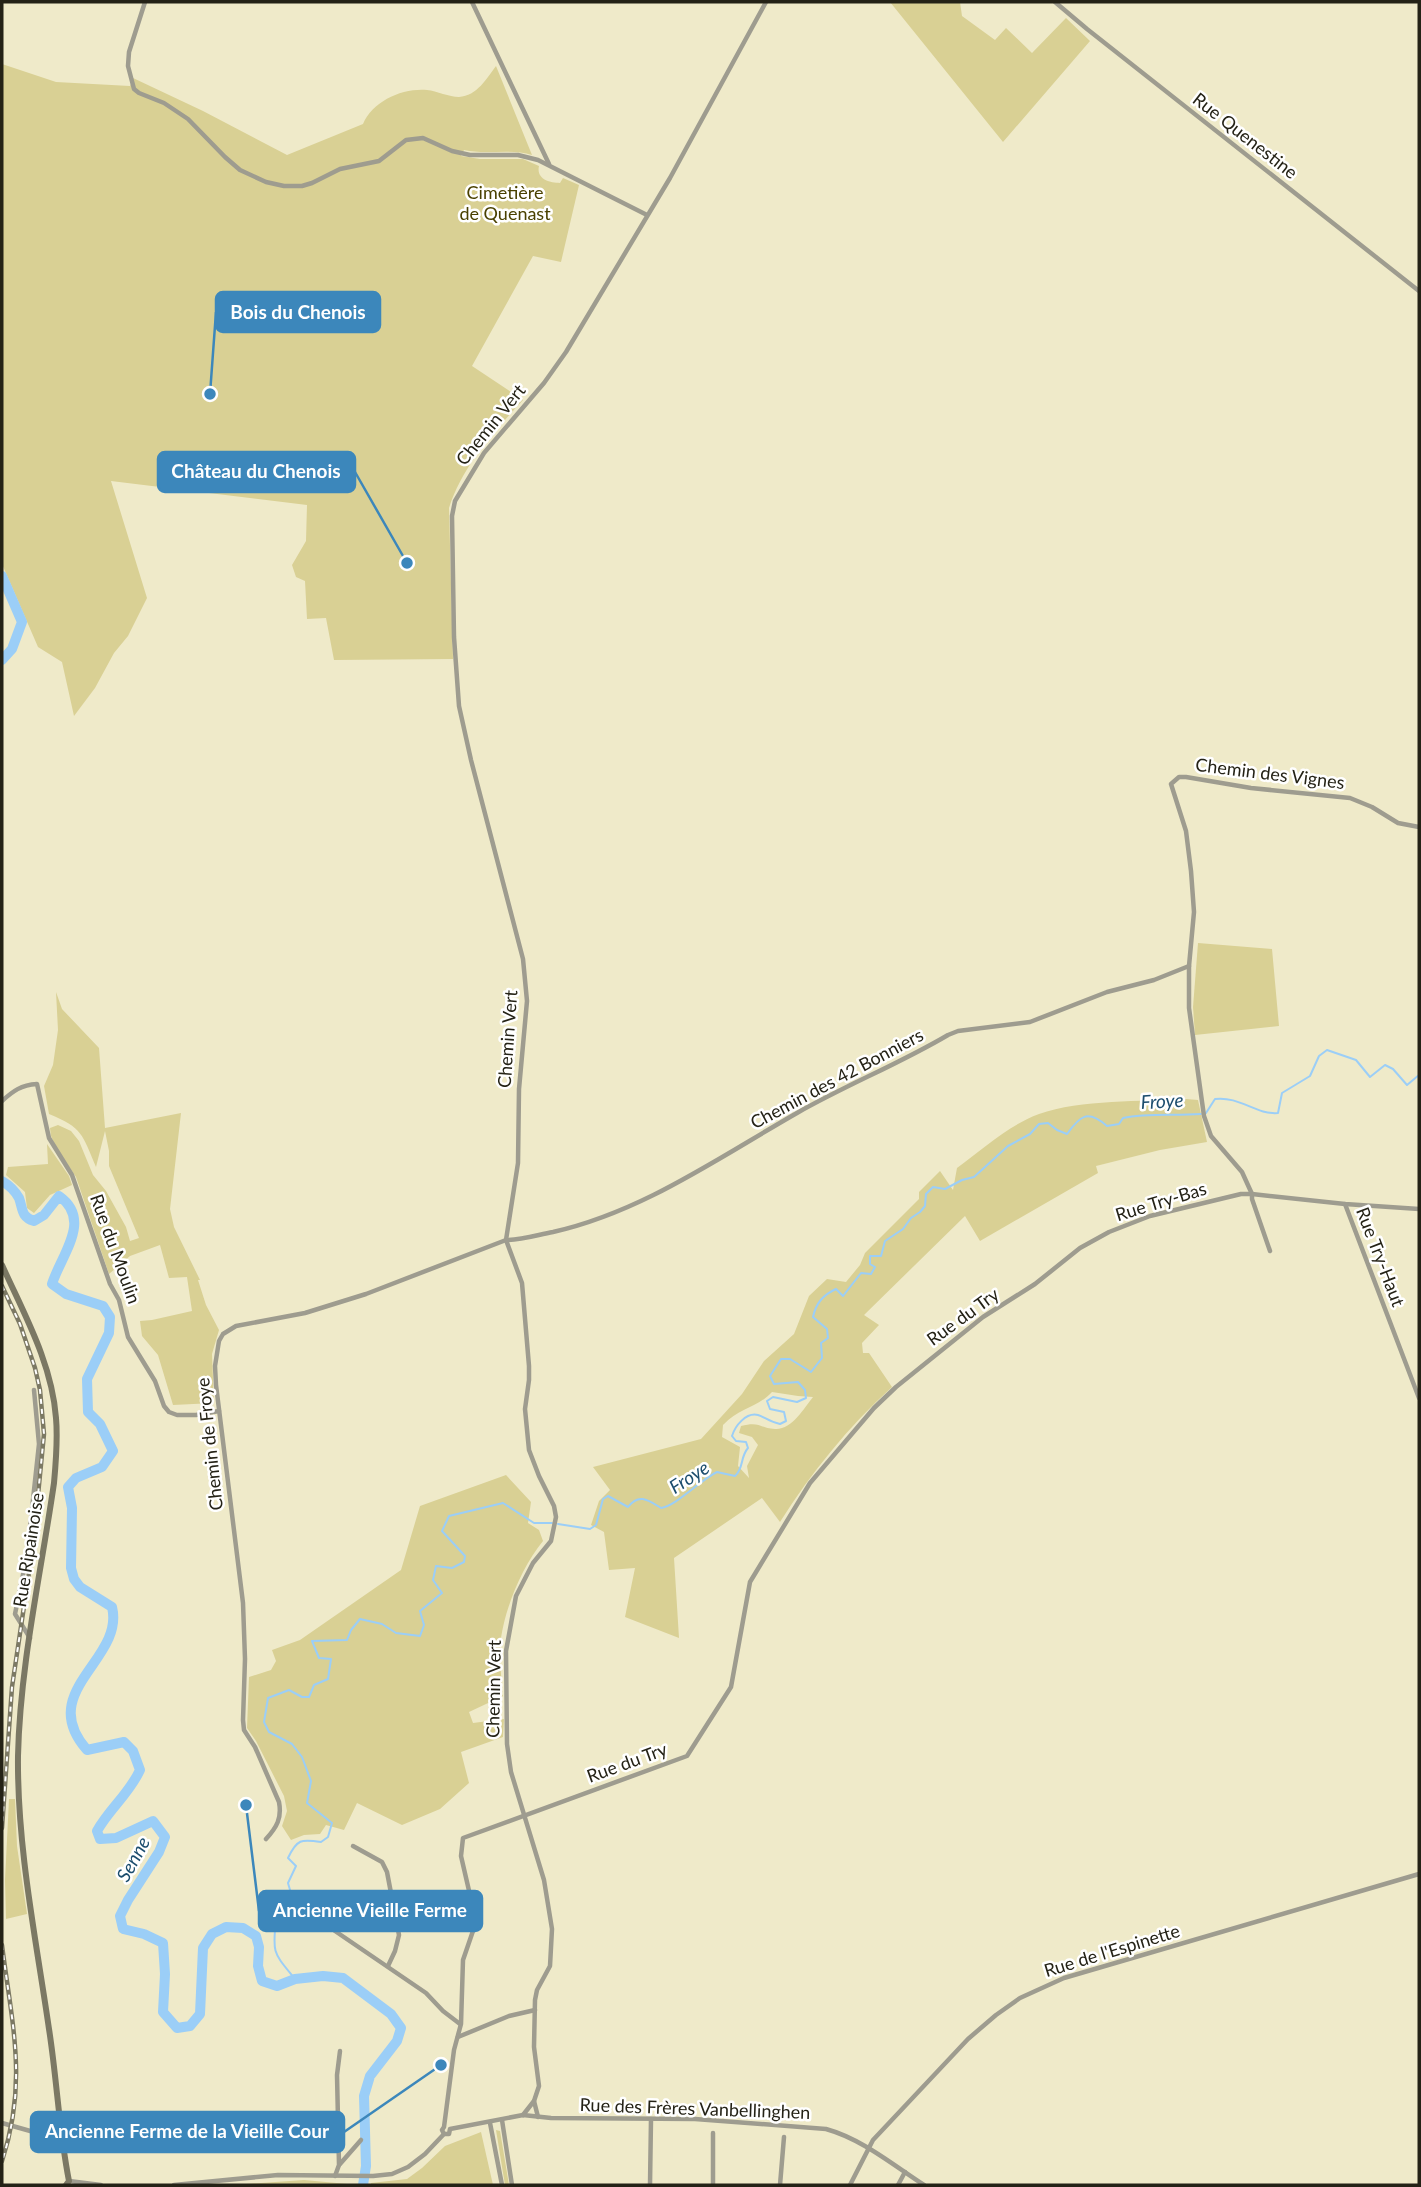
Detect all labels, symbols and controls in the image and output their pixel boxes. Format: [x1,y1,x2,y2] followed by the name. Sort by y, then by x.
[1189,87,1302,183] street label: Rue Quenestine
[459,181,551,224] park label: Cimetière de Quenast
[216,292,380,332] callout: Bois du Chenois
[230,300,366,323] text: Bois du Chenois
[451,379,530,469] street label: Chemin Vert
[158,452,355,492] callout: Château du Chenois
[171,459,341,482] text: Château du Chenois
[1194,753,1346,793] street label: Chemin des Vignes
[493,989,521,1089] street label: Chemin Vert
[746,1023,927,1133] street label: Chemin des 42 Bonniers
[1140,1088,1184,1113] water label: Froye
[1113,1177,1209,1225] street label: Rue Try-Bas
[86,1191,146,1306] street label: Rue du Moulin
[1352,1204,1410,1310] street label: Rue Try-Haut
[922,1282,1003,1350] street label: Rue du Try
[191,1377,227,1512] street label: Chemin de Froye
[664,1455,713,1498] water label: Froye
[8,1491,48,1609] street label: Rue Ripainoise
[481,1639,505,1738] street label: Chemin Vert
[584,1737,670,1787] street label: Rue du Try
[111,1832,154,1885] water label: Senne
[259,1891,482,1931] callout: Ancienne Vieille Ferme
[272,1898,467,1921] text: Ancienne Vieille Ferme
[1041,1919,1182,1981] street label: Rue de l'Espinette
[579,2093,811,2123] street label: Rue des Frères Vanbellinghen
[31,2112,344,2152] callout: Ancienne Ferme de la Vieille Cour
[44,2119,330,2142] text: Ancienne Ferme de la Vieille Cour

